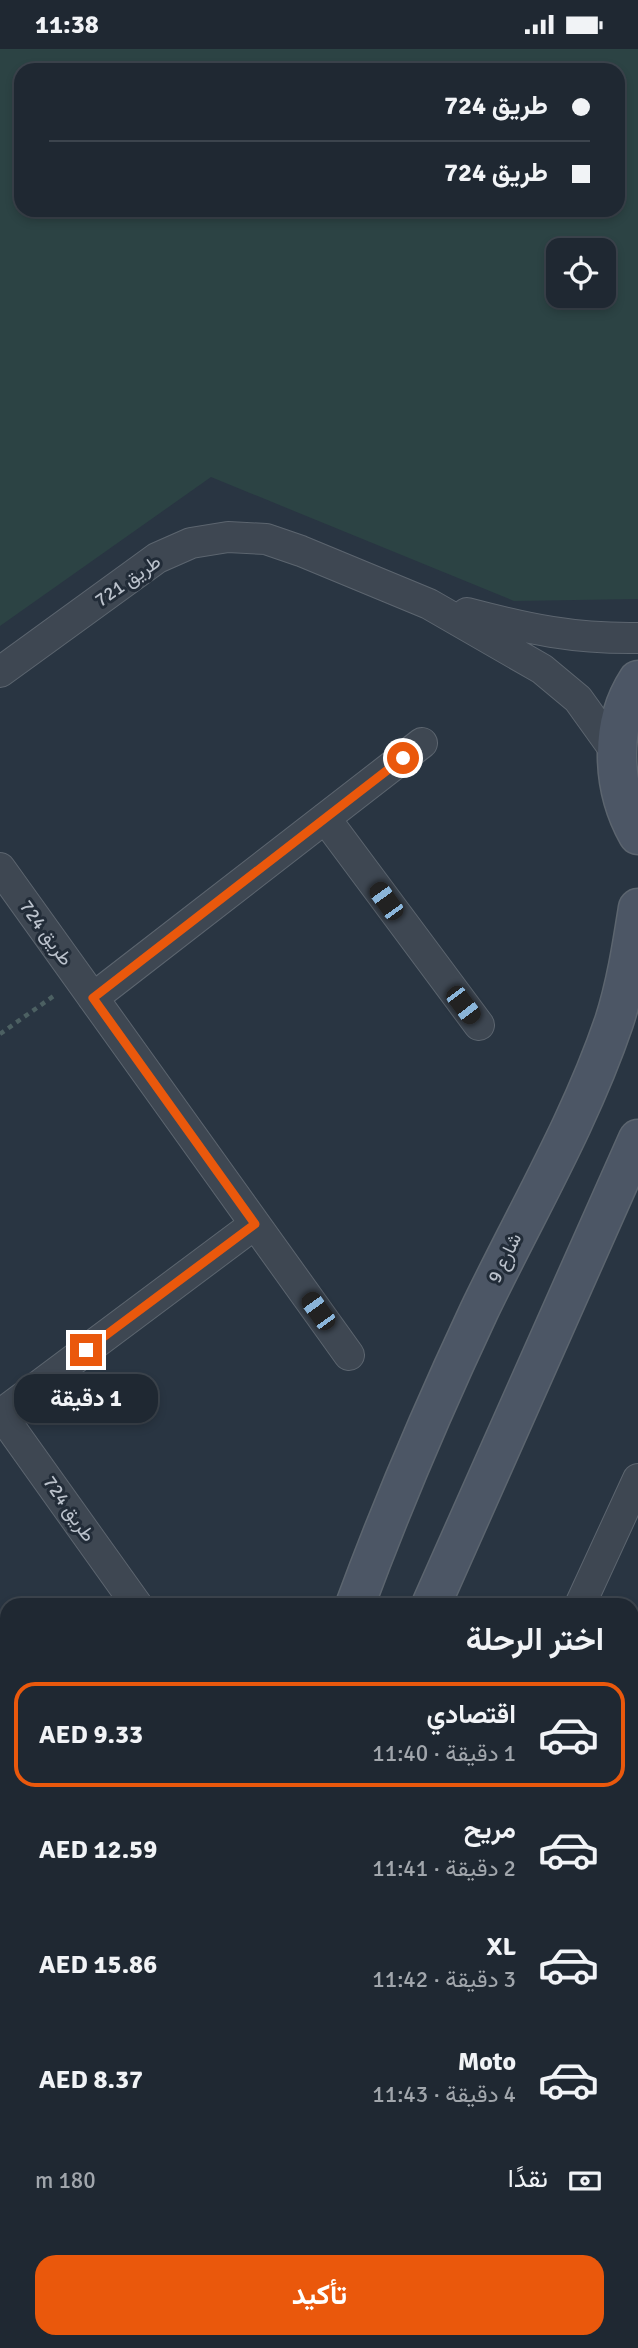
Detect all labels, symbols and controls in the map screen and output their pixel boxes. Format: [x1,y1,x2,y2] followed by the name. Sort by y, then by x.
[35,9,99,41] text: 11:38
[444,90,548,122] text: طريق 724
[444,157,548,189] text: طريق 724
[546,238,616,308] map controls
[546,238,616,308] button: locate
[90,550,166,612] street label: طريق 721
[387,742,419,774] route start
[366,878,407,924] car
[14,896,78,970] street label: طريق 724
[442,982,485,1028] car
[483,1229,527,1287] street label: شارع 9
[298,1288,339,1334] car
[70,1334,102,1366] route end
[14,1375,158,1423] callout: 1 دقيقة
[50,1384,122,1413] text: 1 دقيقة
[38,1471,100,1547] street label: طريق 724
[466,1620,604,1659] text: اختر الرحلة
[427,1699,516,1731] text: اقتصادي
[537,1703,600,1766] icon: car
[39,1719,143,1751] text: AED 9.33
[372,1739,516,1768] text: 1 دقيقة · 11:40
[464,1814,516,1846] text: مريح
[537,1818,600,1881] icon: car
[39,1834,157,1866] text: AED 12.59
[372,1854,516,1883] text: 2 دقيقة · 11:41
[486,1931,516,1963] text: XL
[537,1933,600,1996] icon: car
[39,1949,157,1981] text: AED 15.86
[372,1965,516,1994] text: 3 دقيقة · 11:42
[458,2046,516,2078] text: Moto
[537,2048,600,2111] icon: car
[39,2064,143,2096] text: AED 8.37
[372,2080,516,2109] text: 4 دقيقة · 11:43
[566,2162,604,2200] icon: cash
[508,2163,548,2195] text: نقدًا
[35,2166,96,2195] text: 180 m
[35,2255,604,2335] button: تأكيد

